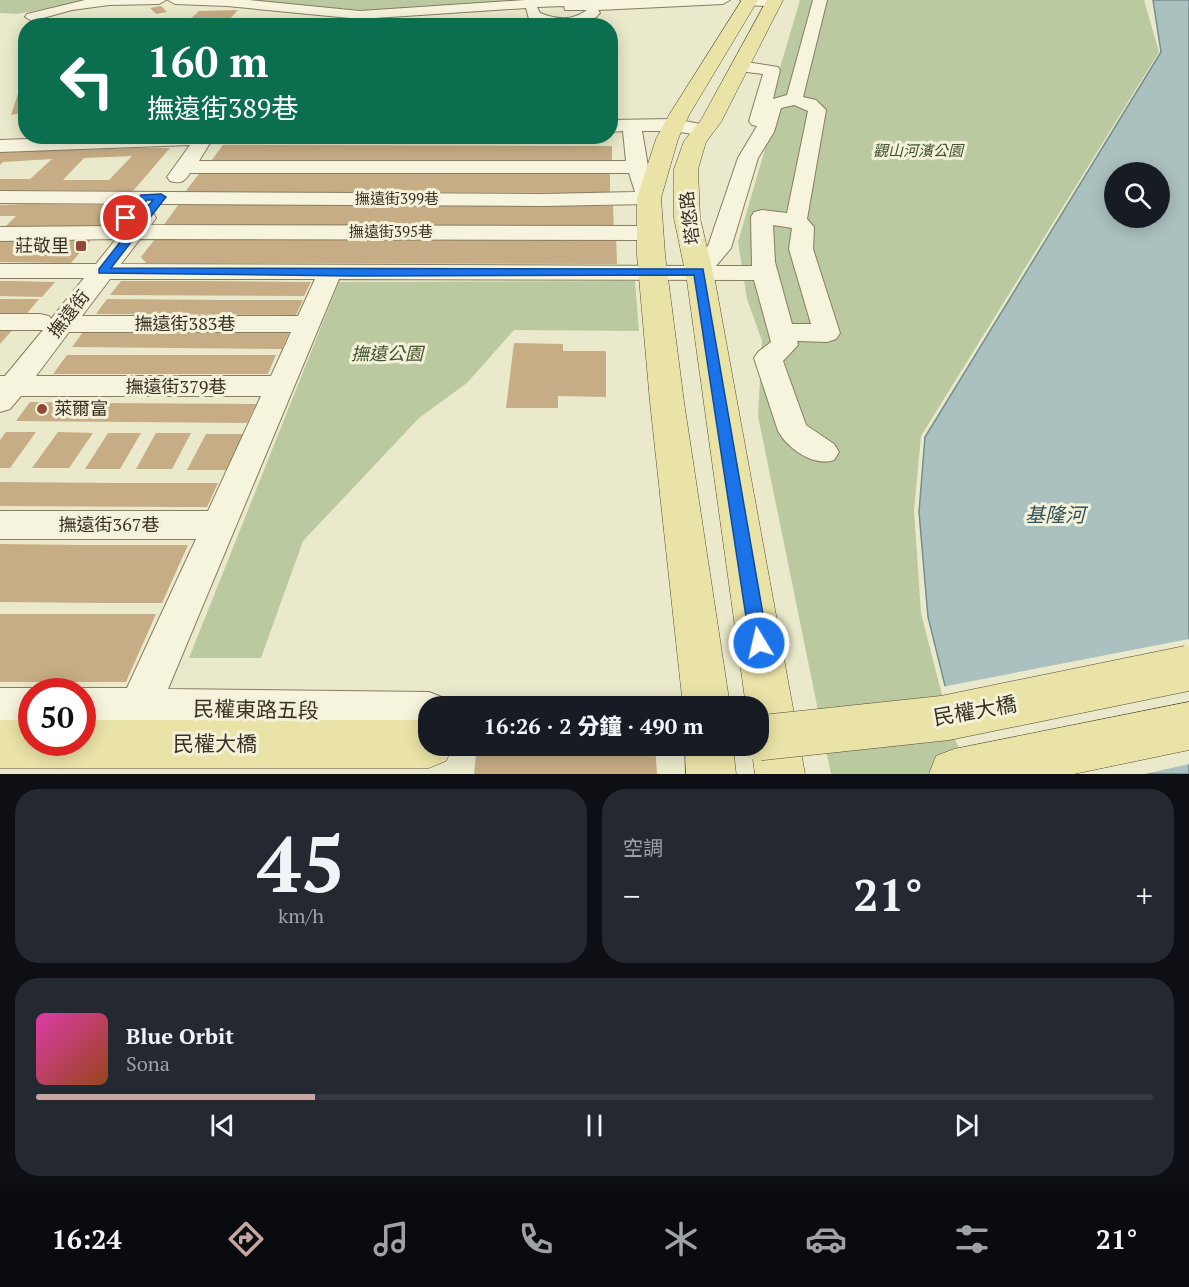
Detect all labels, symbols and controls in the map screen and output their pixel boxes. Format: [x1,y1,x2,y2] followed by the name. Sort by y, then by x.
[147,33,268,89] text: 160 m
[48,42,126,120] icon: left
[147,90,298,126] text: 撫遠街389巷
[873,140,965,160] park label: 觀山河濱公園
[1104,162,1170,228] map controls
[1104,162,1170,228] button: search
[355,188,439,208] street label: 撫遠街399巷
[674,190,704,246] street label: 塔悠路
[100,192,151,243] pin
[109,201,142,234] icon: arrive
[349,221,433,241] street label: 撫遠街395巷
[15,233,69,257] place label: 莊敬里
[74,239,88,253] marker: 莊敬里
[42,285,94,342] street label: 撫遠街
[135,311,235,335] street label: 撫遠街383巷
[351,341,426,365] park label: 撫遠公園
[126,374,226,398] street label: 撫遠街379巷
[54,396,108,420] place label: 萊爾富
[35,402,49,416] marker: 萊爾富
[1025,501,1089,528] water label: 基隆河
[59,512,159,536] street label: 撫遠街367巷
[727,611,791,675] position arrow
[18,678,96,756] speed limit sign: 50
[931,689,1019,731] street label: 民權大橋
[193,694,319,724] street label: 民權東路五段
[484,711,703,740] text: 16:26 · 2 分鐘 · 490 m
[173,729,257,757] street label: 民權大橋
[257,811,345,914] text: 45
[623,834,663,861] text: 空調
[853,864,923,924] text: 21°
[623,874,641,917] text: −
[1135,874,1153,917] text: +
[278,902,324,929] text: km/h
[126,1021,234,1050] text: Blue Orbit
[126,1050,170,1077] text: Sona
[206,1109,239,1142] icon: previous
[578,1109,611,1142] icon: pause
[950,1109,983,1142] icon: next
[225,1218,267,1260] icon: directions
[370,1218,412,1260] icon: music
[515,1218,557,1260] icon: phone
[660,1218,702,1260] icon: climate
[805,1218,847,1260] icon: car
[951,1218,993,1260] icon: filters
[52,1221,122,1257] text: 16:24
[1096,1221,1137,1257] text: 21°

